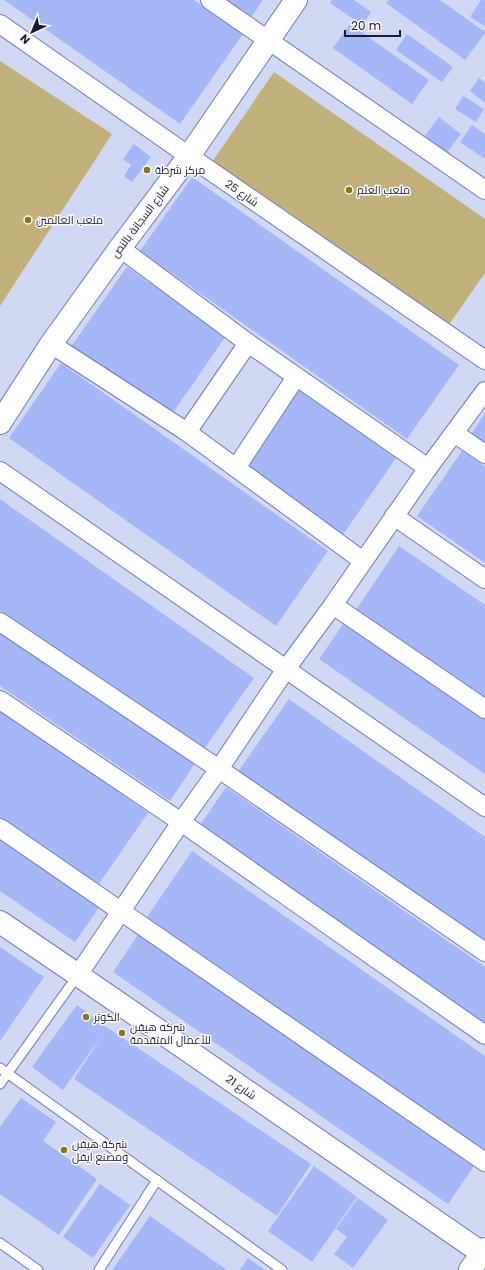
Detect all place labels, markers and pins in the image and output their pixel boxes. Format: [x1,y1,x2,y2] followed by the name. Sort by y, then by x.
[155,162,205,178] place label: مركز شرطة
[142,165,152,175] marker: مركز شرطة
[357,182,410,198] place label: ملعب العلم
[344,185,354,195] marker: ملعب العلم
[36,212,103,228] place label: ملعب العالمين
[23,215,33,225] marker: ملعب العالمين
[93,1009,120,1025] place label: الكوثر
[81,1012,91,1022] marker: الكوثر
[130,1019,211,1048] place label: شركه هيفن للأعمال المتقدمة
[117,1028,127,1038] marker: شركه هيفن للأعمال المتقدمة
[72,1136,128,1165] place label: شركة هيفن ومصنع ايفل
[59,1145,69,1155] marker: شركة هيفن ومصنع ايفل

